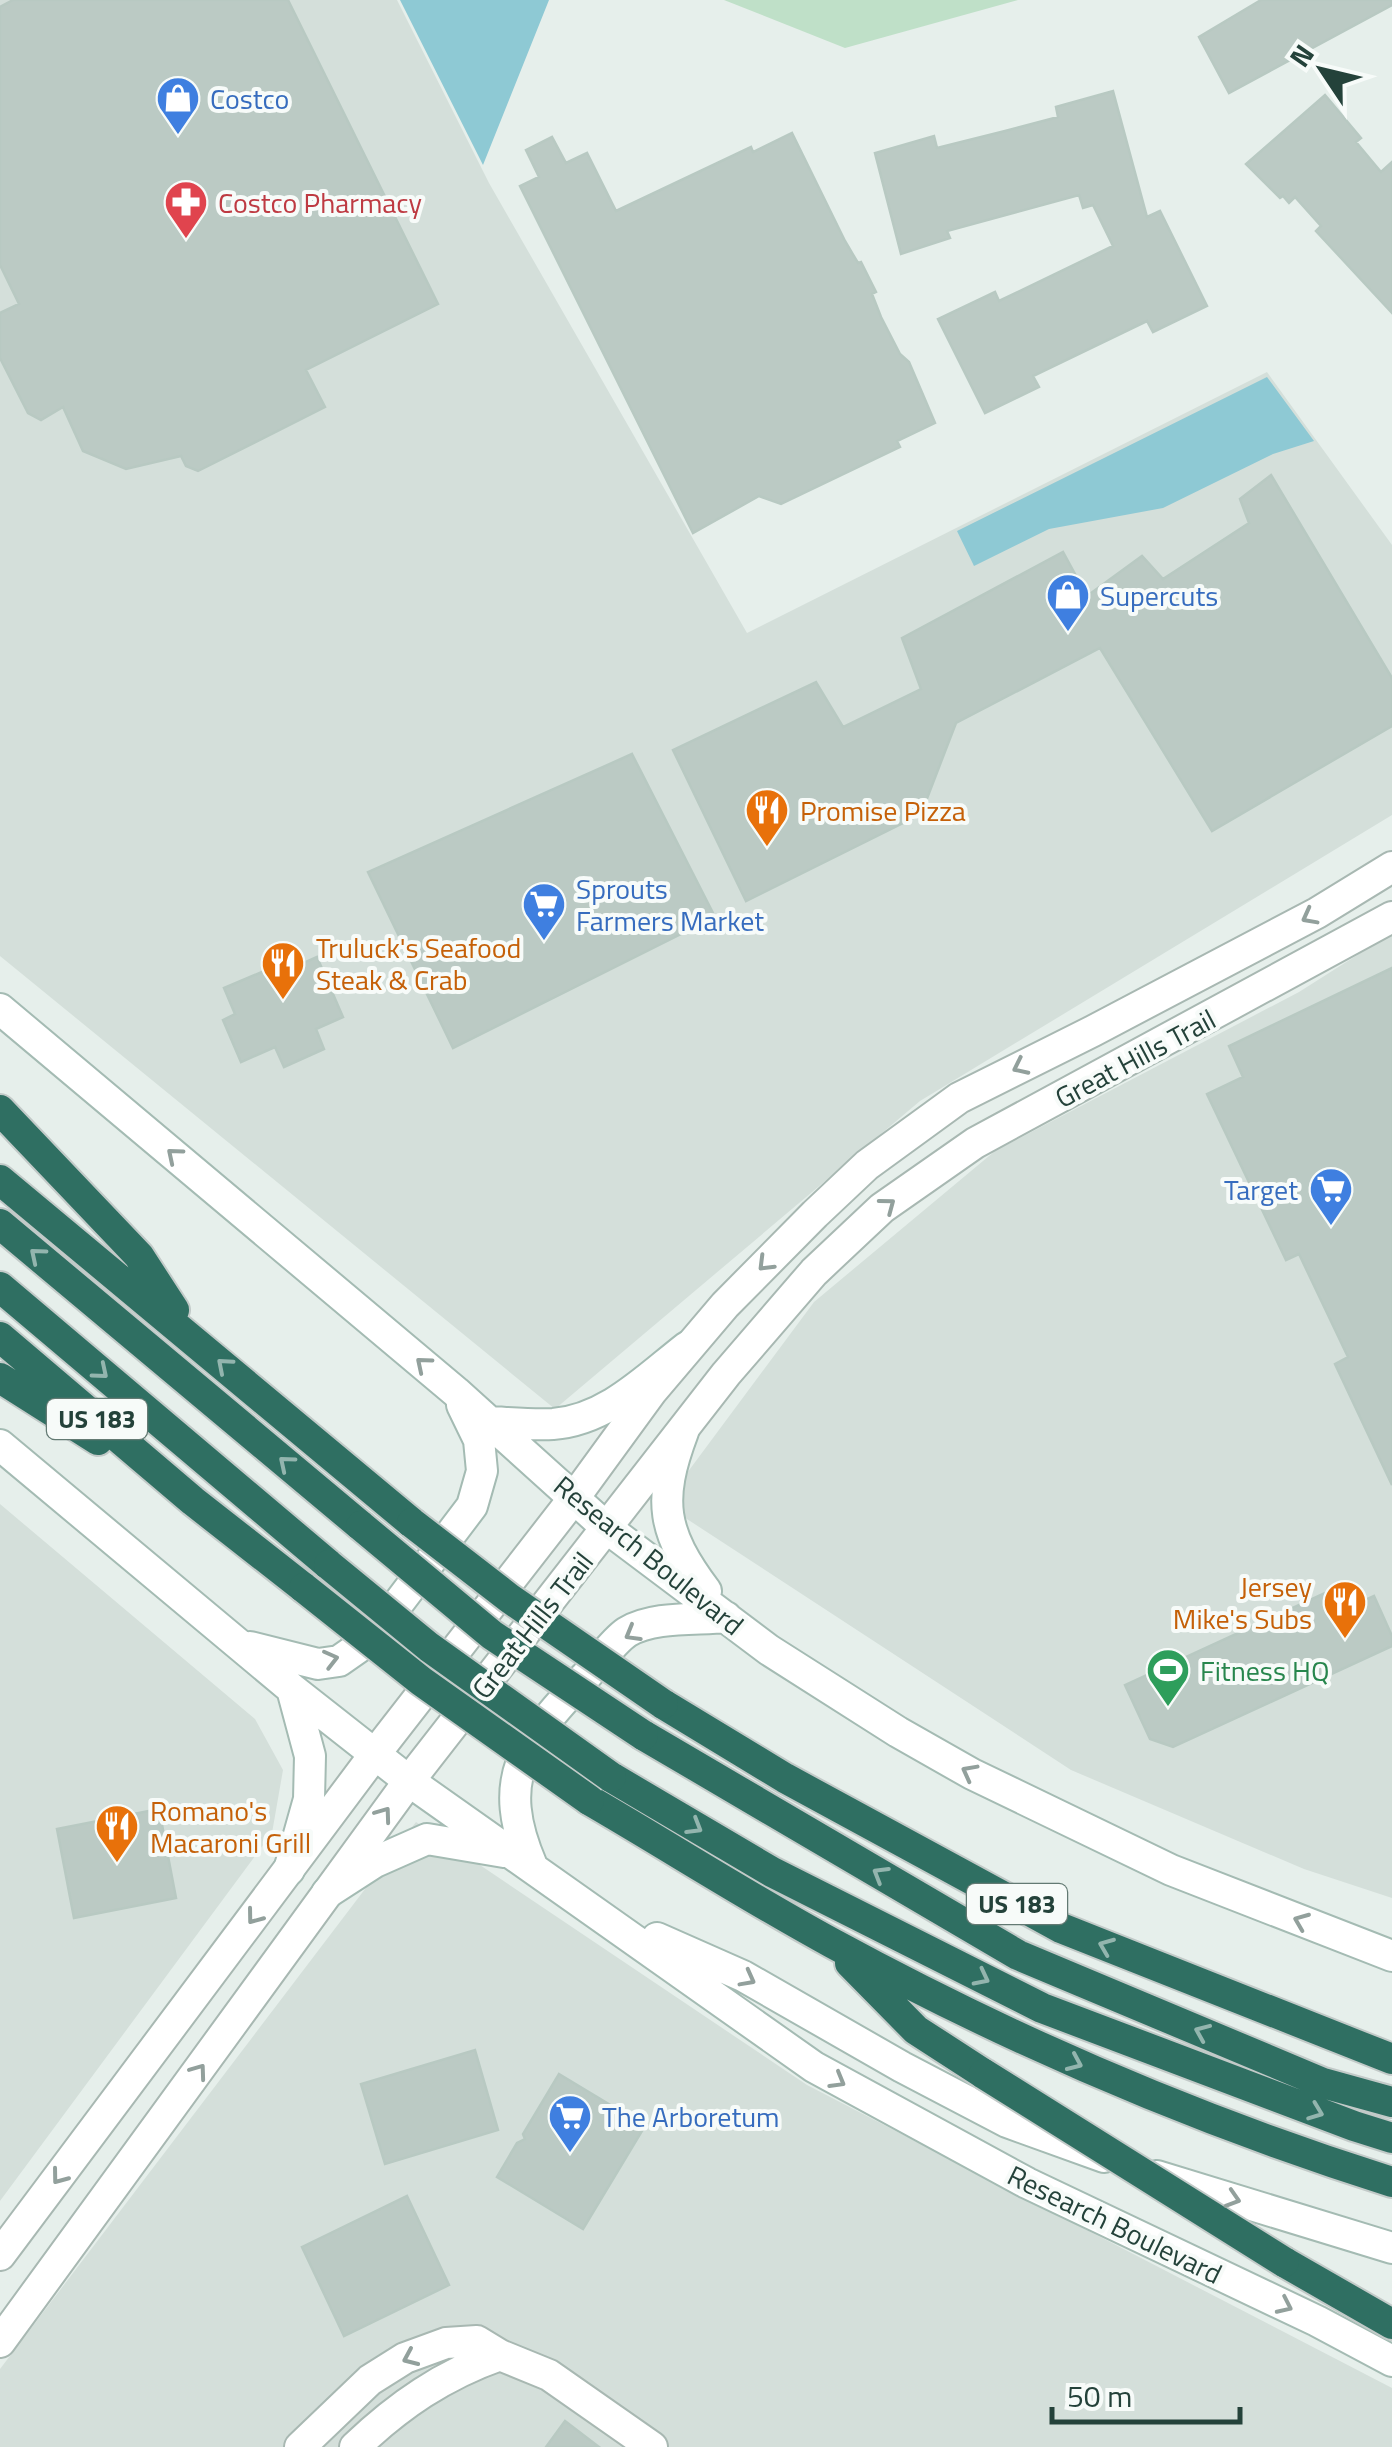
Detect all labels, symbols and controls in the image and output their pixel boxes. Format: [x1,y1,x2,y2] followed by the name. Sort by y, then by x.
[1272,20,1372,120] north arrow
[1278,35,1324,76] text: N
[155,75,201,136] shop icon: Costco
[210,77,289,120] place label: Costco
[163,179,209,240] pharmacy icon: Costco Pharmacy
[218,181,422,224] place label: Costco Pharmacy
[1045,572,1091,633] shop icon: Supercuts
[1100,574,1218,617] place label: Supercuts
[744,787,790,848] restaurant icon: Promise Pizza
[800,789,966,832] place label: Promise Pizza
[576,867,764,942] place label: Sprouts Farmers Market
[521,881,567,942] supermarket icon: Sprouts Farmers Market
[1301,905,1319,925] one-way arrow
[316,926,521,1001] place label: Truluck's Seafood Steak & Crab
[260,940,306,1001] restaurant icon: Truluck's Seafood Steak & Crab
[1047,998,1223,1118] street label: Great Hills Trail
[1013,1055,1031,1074] one-way arrow
[167,1149,185,1167] one-way arrow
[1308,1166,1354,1227] supermarket icon: Target
[1224,1168,1298,1211] place label: Target
[877,1199,895,1216] one-way arrow
[30,1248,49,1266] one-way arrow
[758,1253,776,1271] one-way arrow
[217,1358,235,1376] one-way arrow
[416,1358,434,1376] one-way arrow
[90,1361,108,1379] one-way arrow
[47,1399,147,1439] road number: US 183
[279,1457,298,1475] one-way arrow
[545,1465,753,1645] street label: Research Boulevard
[461,1542,603,1708] street label: Great Hills Trail
[1173,1565,1312,1640] place label: Jersey Mike's Subs
[1322,1579,1368,1640] restaurant icon: Jersey Mike's Subs
[624,1622,642,1642] one-way arrow
[1145,1647,1191,1708] sports icon: Fitness HQ
[1200,1649,1329,1692] place label: Fitness HQ
[323,1650,340,1671] one-way arrow
[962,1764,980,1784] one-way arrow
[150,1789,311,1864] place label: Romano's Macaroni Grill
[94,1803,140,1864] restaurant icon: Romano's Macaroni Grill
[372,1807,390,1825] one-way arrow
[684,1815,702,1834] one-way arrow
[873,1867,891,1886] one-way arrow
[967,1884,1067,1924] road number: US 183
[249,1906,266,1924] one-way arrow
[1293,1912,1311,1932] one-way arrow
[1098,1938,1116,1958] one-way arrow
[972,1966,990,1985] one-way arrow
[737,1967,755,1986] one-way arrow
[1194,2024,1212,2044] one-way arrow
[1065,2051,1083,2071] one-way arrow
[187,2064,205,2082] one-way arrow
[827,2069,845,2088] one-way arrow
[547,2093,593,2154] supermarket icon: The Arboretum
[602,2095,780,2138] place label: The Arboretum
[1307,2100,1324,2121] one-way arrow
[1000,2153,1230,2295] street label: Research Boulevard
[54,2166,71,2184] one-way arrow
[1223,2187,1240,2208] one-way arrow
[1274,2293,1292,2313] one-way arrow
[402,2346,420,2366] one-way arrow
[1052,2362,1240,2424] scale bar
[1067,2373,1132,2419] text: 50 m

